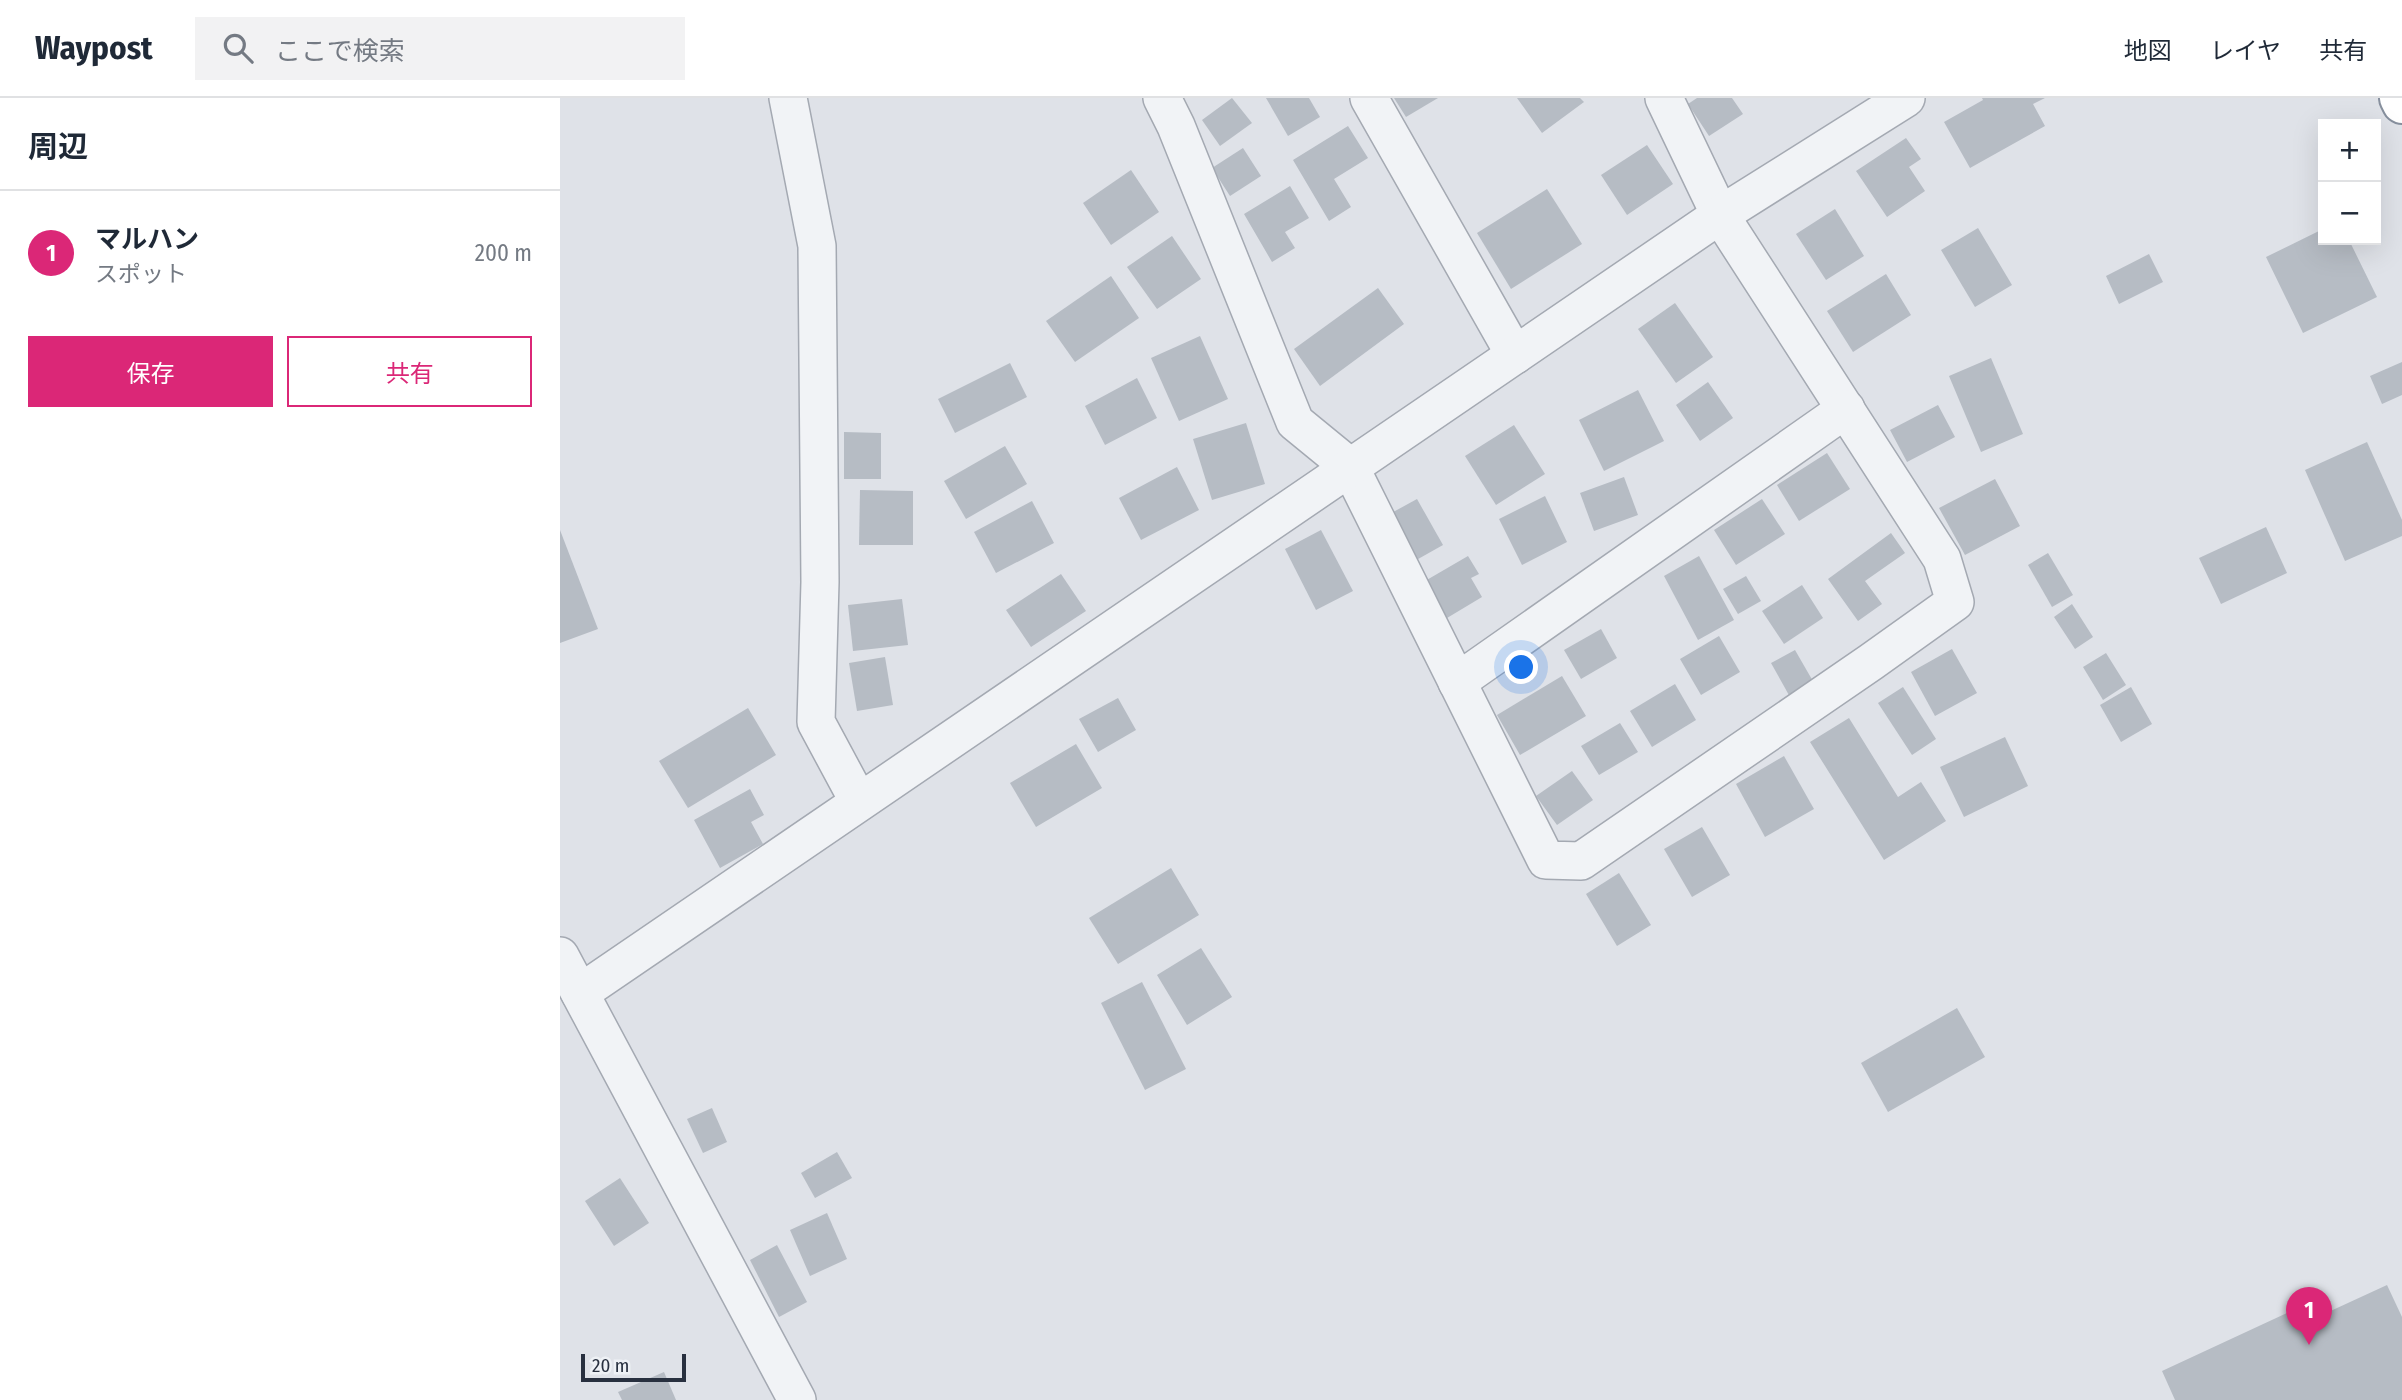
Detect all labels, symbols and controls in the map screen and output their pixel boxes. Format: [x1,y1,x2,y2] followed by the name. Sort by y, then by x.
[195,17,685,80] search box
[35,28,153,68] text: Waypost
[219,29,257,67] icon: search
[275,36,405,67] text: ここで検索
[2124,37,2172,65] text: 地図
[2210,37,2281,65] text: レイヤ
[2319,37,2367,65] text: 共有
[2318,119,2381,245] map controls
[2318,119,2381,182] button: +
[28,129,88,165] text: 周辺
[2318,182,2381,245] button: −
[95,224,199,255] text: マルハン
[46,239,56,267] text: 1
[475,239,532,267] text: 200 m
[95,260,187,288] text: スポット
[28,336,273,407] button: 保存
[287,336,532,407] button: 共有
[1504,650,1538,684] your location
[2286,1287,2332,1345] pin: 1
[581,1351,686,1383] scale bar
[592,1354,629,1377] text: 20 m

